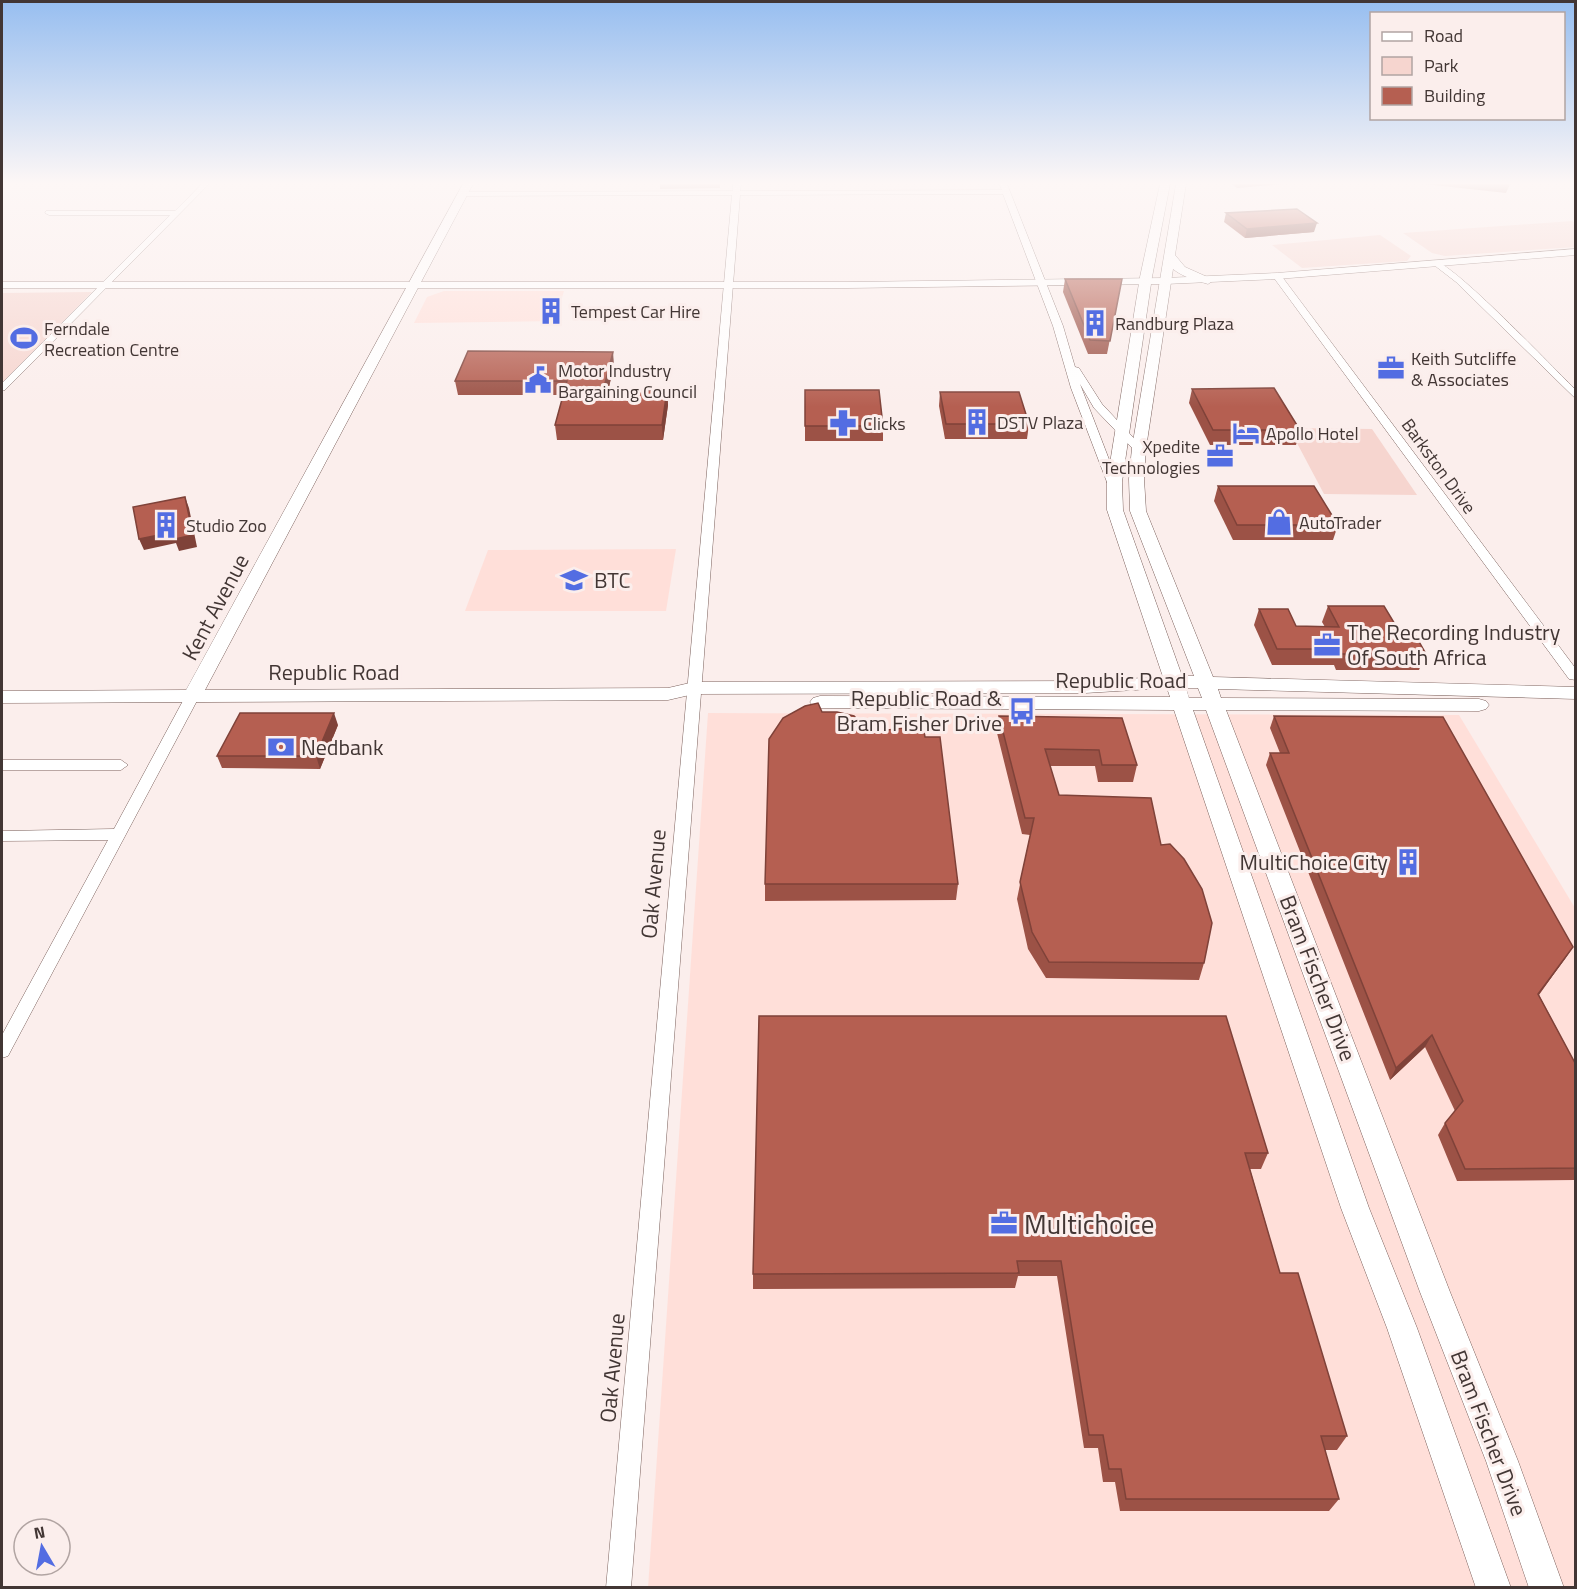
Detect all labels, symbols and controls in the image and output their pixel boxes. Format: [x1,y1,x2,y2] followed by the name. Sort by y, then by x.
[1370,12,1565,120] legend
[1424,22,1463,49] text: Road
[1424,52,1459,79] text: Park
[1424,82,1485,109] text: Building
[536,296,566,326] building icon: Tempest Car Hire
[571,298,700,325] place label: Tempest Car Hire
[1080,308,1110,338] building icon: Randburg Plaza
[1115,310,1234,337] place label: Randburg Plaza
[44,315,179,363] place label: Ferndale Recreation Centre
[9,323,39,353] sports icon: Ferndale Recreation Centre
[1411,345,1516,393] place label: Keith Sutcliffe & Associates
[1376,353,1406,383] office icon: Keith Sutcliffe & Associates
[558,357,697,405] place label: Motor Industry Bargaining Council
[523,365,553,395] public building icon: Motor Industry Bargaining Council
[962,407,992,437] building icon: DSTV Plaza
[828,408,858,438] pharmacy icon: Clicks
[997,409,1083,436] place label: DSTV Plaza
[863,410,906,437] place label: Clicks
[1395,413,1483,519] street label: Barkston Drive
[1231,418,1261,448] hotel icon: Apollo Hotel
[1266,420,1359,447] place label: Apollo Hotel
[1102,433,1200,481] place label: Xpedite Technologies
[1205,441,1235,471] office icon: Xpedite Technologies
[1264,507,1294,537] shop icon: AutoTrader
[1299,509,1381,536] place label: AutoTrader
[151,510,181,540] building icon: Studio Zoo
[186,512,267,539] place label: Studio Zoo
[173,548,257,666] street label: Kent Avenue
[594,563,630,597] place label: BTC
[559,565,589,595] school or university icon: BTC
[1347,615,1561,674] place label: The Recording Industry Of South Africa
[1312,630,1342,660] office icon: The Recording Industry Of South Africa
[268,655,400,689] street label: Republic Road
[1055,663,1187,697] street label: Republic Road
[836,681,1002,740] place label: Republic Road & Bram Fisher Drive
[1007,696,1037,726] bus stop icon: Republic Road & Bram Fisher Drive
[301,730,384,764] place label: Nedbank
[266,732,296,762] bank icon: Nedbank
[631,828,675,940] street label: Oak Avenue
[1239,845,1388,879] place label: MultiChoice City
[1393,847,1423,877] building icon: MultiChoice City
[1271,890,1365,1066] street label: Bram Fischer Drive
[1024,1203,1154,1244] place label: Multichoice
[989,1208,1019,1238] office icon: Multichoice
[590,1312,634,1424] street label: Oak Avenue
[1442,1345,1536,1521] street label: Bram Fischer Drive
[12,1517,72,1577] north arrow
[32,1519,47,1545] text: N

